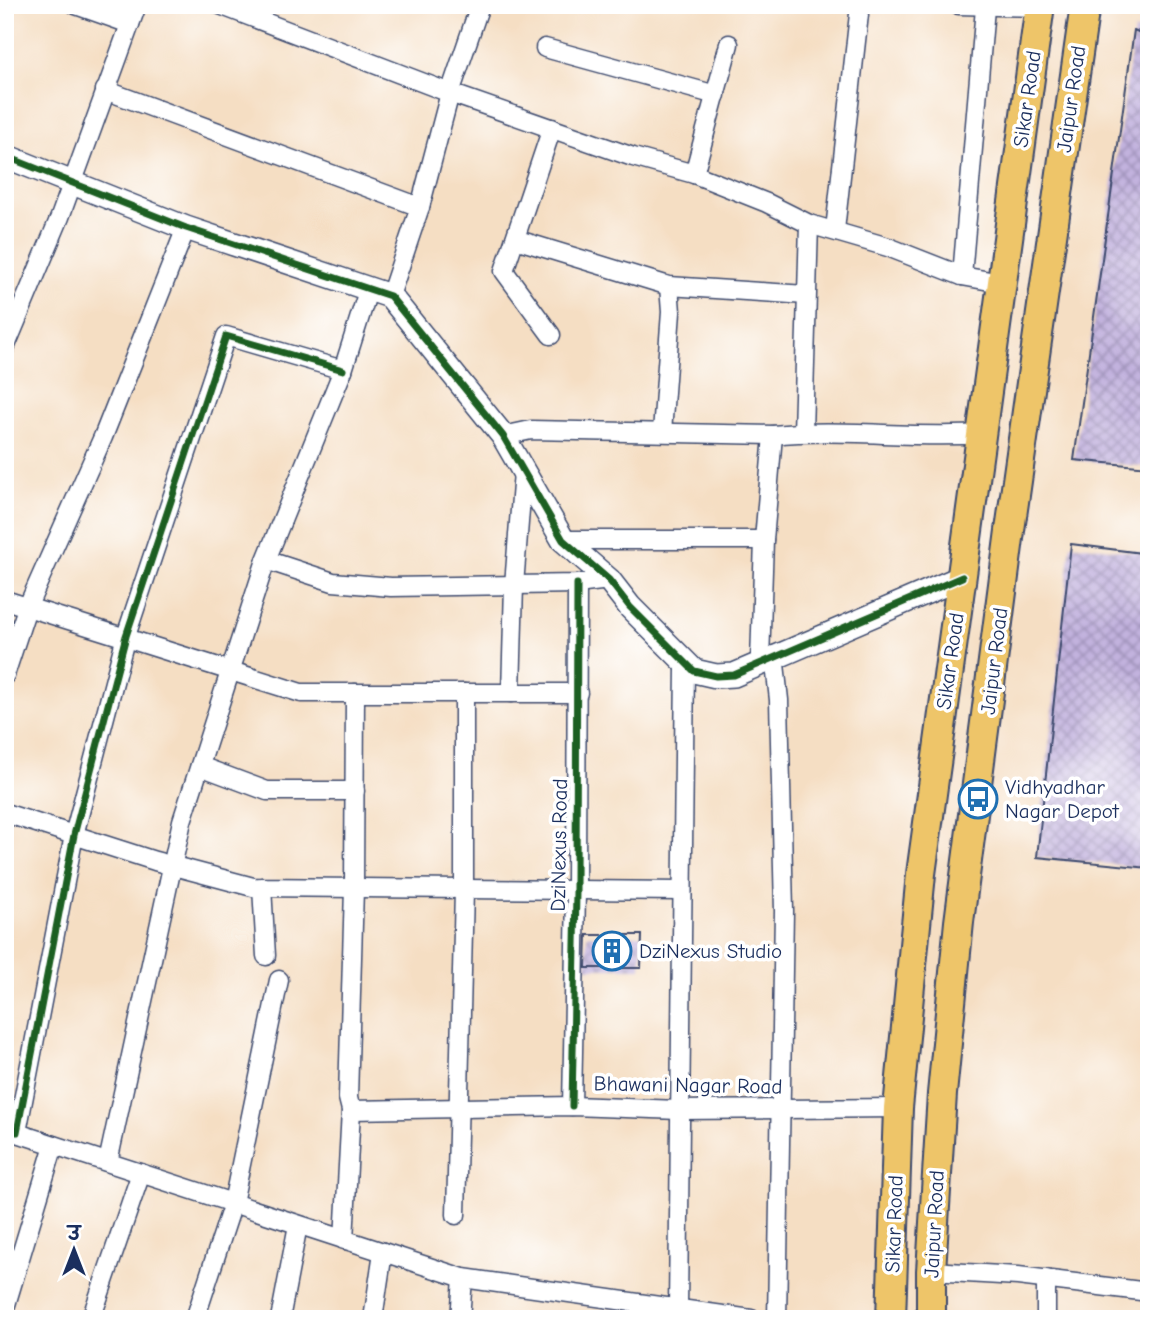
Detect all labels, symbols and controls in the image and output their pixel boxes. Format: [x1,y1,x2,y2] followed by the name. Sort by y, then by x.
[1052,44,1090,154] street label: Jaipur Road
[1008,49,1046,149] street label: Sikar Road
[976,606,1012,716] street label: Jaipur Road
[931,611,969,711] street label: Sikar Road
[1005,775,1120,823] place label: Vidhyadhar Nagar Depot
[546,778,572,912] street label: DziNexus Road
[957,778,999,820] bus stop icon: Vidhyadhar Nagar Depot
[591,930,633,972] building icon: DziNexus Studio
[639,939,782,963] place label: DziNexus Studio
[593,1071,783,1099] street label: Bhawani Nagar Road
[919,1170,949,1278] street label: Jaipur Road
[880,1175,908,1273] street label: Sikar Road
[38,1216,108,1286] north arrow
[66,1223,83,1245] text: उ

